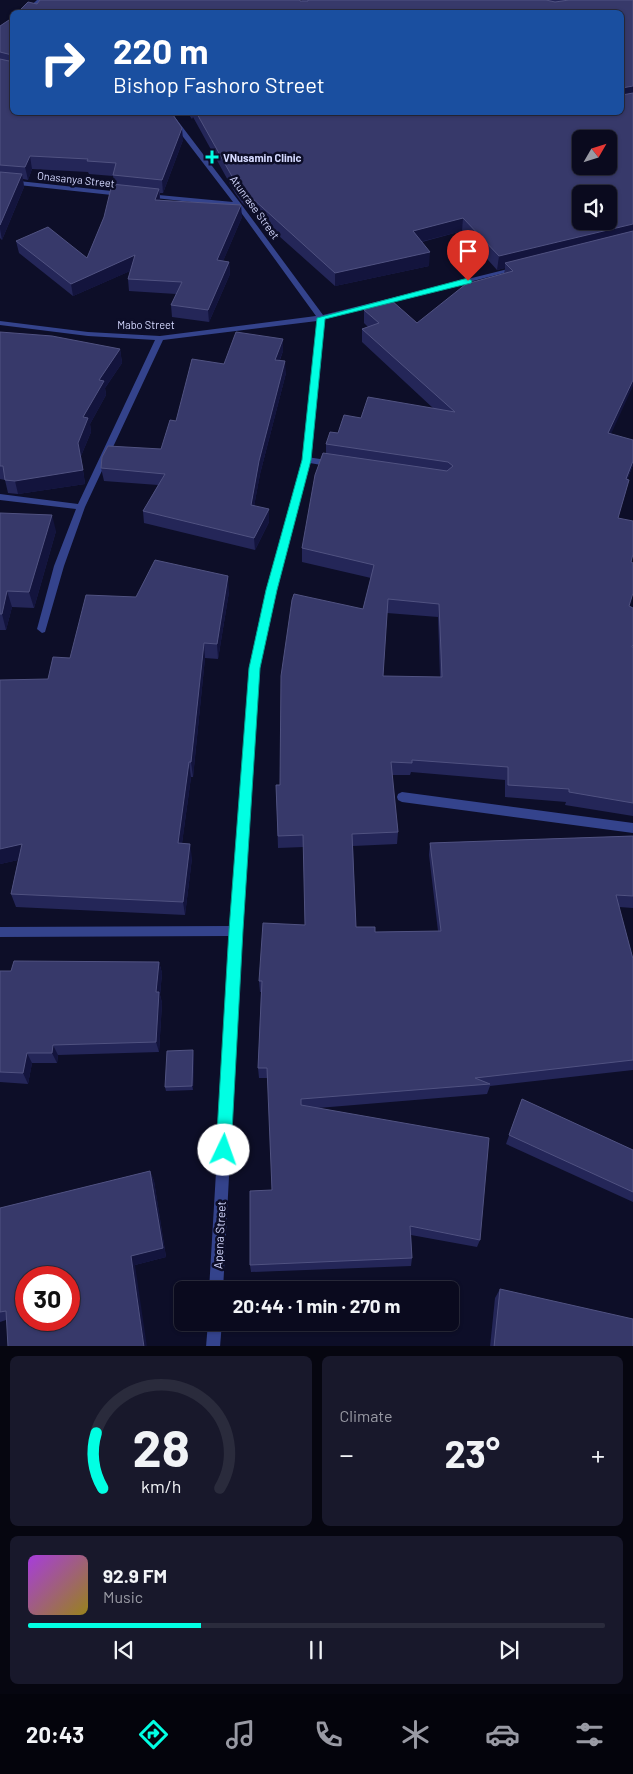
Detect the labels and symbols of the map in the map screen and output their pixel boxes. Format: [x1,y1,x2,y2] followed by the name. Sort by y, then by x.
[572,130,618,175] north arrow
[205,150,219,164] marker: VNusamin Clinic
[223,151,302,164] place label: VNusamin Clinic
[37,168,115,190] street label: Onasanya Street
[228,173,282,241] street label: Atunrase Street
[447,230,489,281] pin
[117,318,175,331] street label: Mabo Street
[197,1123,249,1175] position arrow
[210,1201,228,1269] street label: Apena Street
[15,1266,80,1331] speed limit sign: 30

